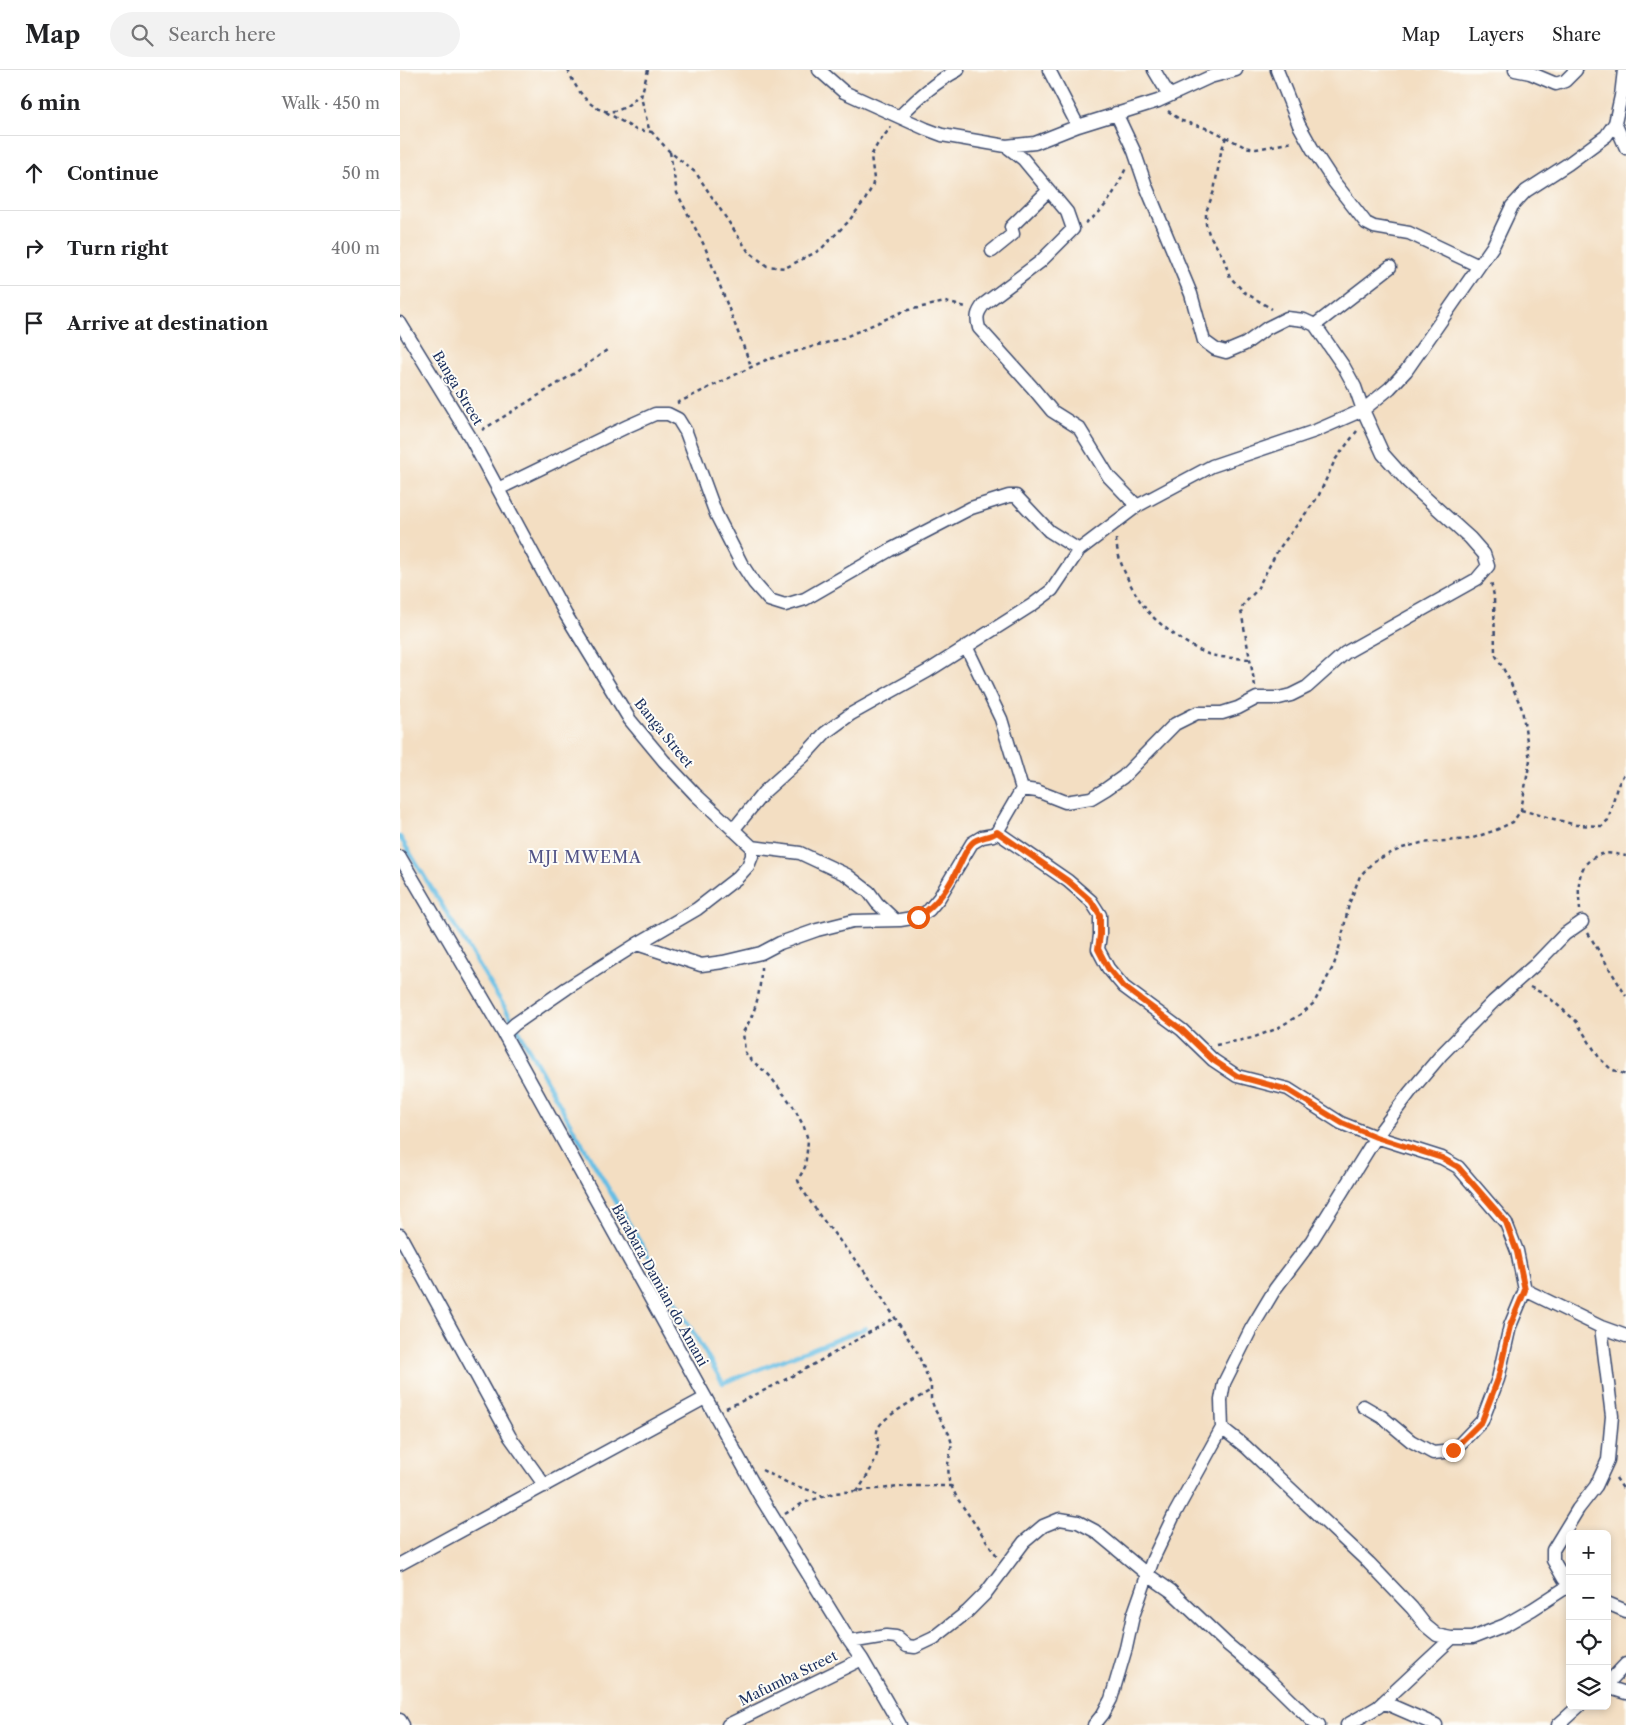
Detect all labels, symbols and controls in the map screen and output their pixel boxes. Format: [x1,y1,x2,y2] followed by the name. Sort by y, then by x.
[110,12,460,57] search box
[25,20,80,49] text: Map
[128,21,156,49] icon: search
[168,23,276,46] text: Search here
[1402,24,1440,46] text: Map
[1468,24,1524,46] text: Layers
[1552,24,1601,46] text: Share
[20,90,81,115] text: 6 min
[282,93,380,113] text: Walk · 450 m
[20,159,48,187] icon: ahead
[67,162,159,185] text: Continue
[342,163,380,183] text: 50 m
[20,234,48,262] icon: right
[67,237,168,260] text: Turn right
[331,238,380,258] text: 400 m
[20,309,48,337] icon: arrive
[67,312,268,335] text: Arrive at destination
[429,347,487,429] street label: Banga Street
[631,695,697,771] street label: Banga Street
[528,847,642,867] district label: MJI MWEMA
[907,906,930,929] route start
[608,1201,712,1369] street label: Barabara Damian do Amani
[1442,1439,1465,1462] route end
[1566,1530,1611,1710] map controls
[1566,1530,1611,1575] button: +
[1566,1575,1611,1620] button: −
[1566,1620,1611,1665] button: locate
[736,1646,840,1710] street label: Mafumba Street
[1566,1665,1611,1710] button: layers

